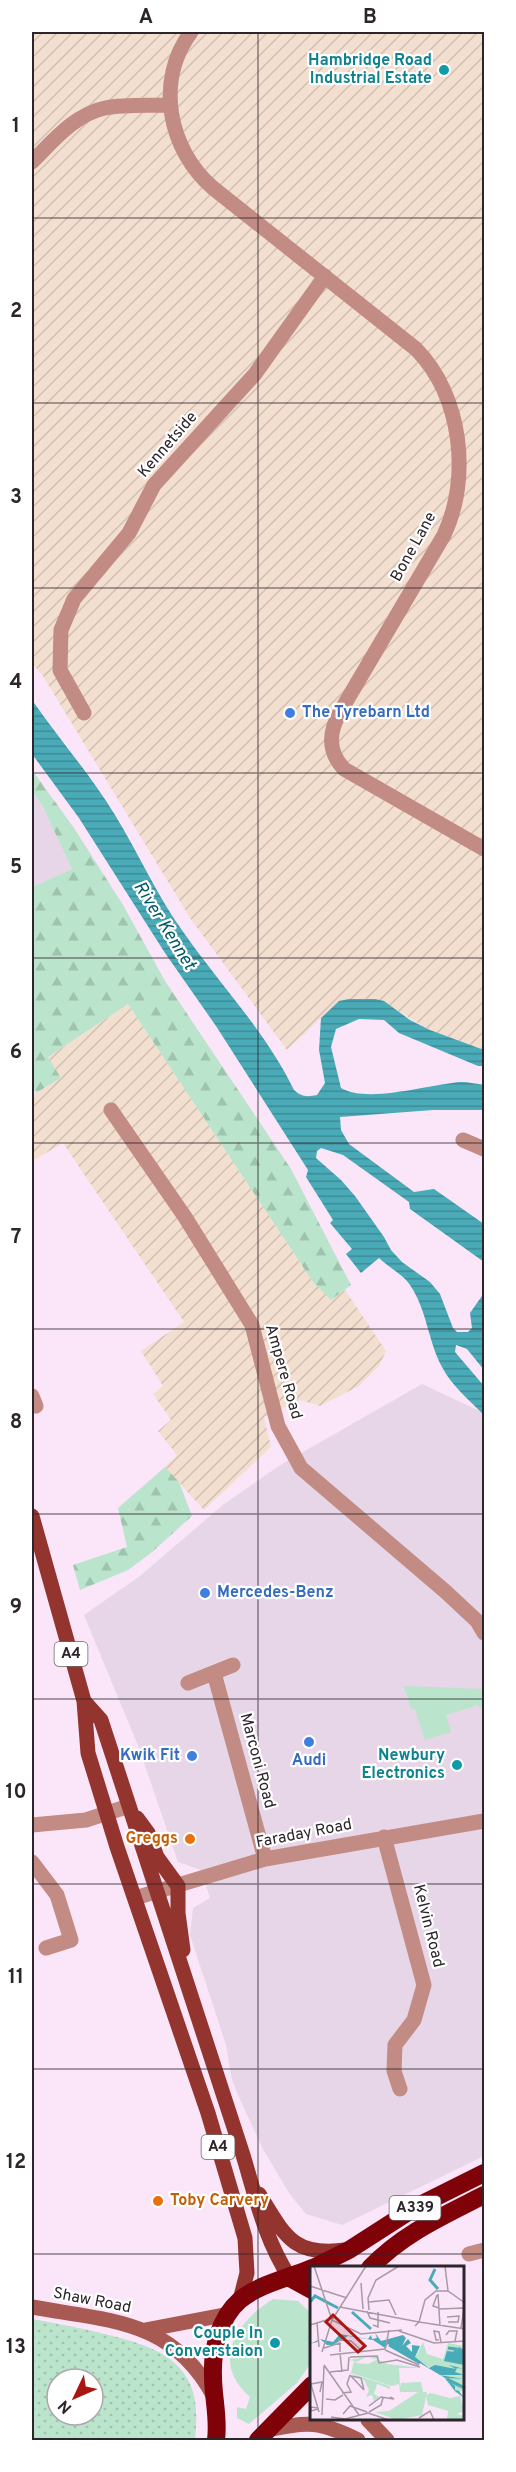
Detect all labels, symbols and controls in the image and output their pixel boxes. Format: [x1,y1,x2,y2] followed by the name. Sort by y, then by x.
[139,5,153,31] text: A
[363,5,377,31] text: B
[308,51,432,89] place label: Hambridge Road Industrial Estate
[437,63,451,77] marker: Hambridge Road Industrial Estate
[12,114,20,140] text: 1
[10,299,22,325] text: 2
[134,408,202,482] street label: Kennetside
[10,485,22,511] text: 3
[387,509,441,585] street label: Bone Lane
[10,670,22,696] text: 4
[302,703,430,723] place label: The Tyrebarn Ltd
[283,706,297,720] marker: The Tyrebarn Ltd
[10,855,22,881] text: 5
[128,877,201,976] water label: River Kennet
[10,1040,22,1066] text: 6
[11,1225,21,1251] text: 7
[260,1322,306,1422] street label: Ampere Road
[10,1410,22,1436] text: 8
[217,1583,334,1603] place label: Mercedes-Benz
[198,1586,212,1600] marker: Mercedes-Benz
[10,1595,22,1621] text: 9
[54,1642,88,1666] road number: A4
[235,1711,279,1811] street label: Marconi Road
[302,1735,316,1749] marker: Audi
[120,1746,180,1766] place label: Kwik Fit
[361,1746,445,1784] place label: Newbury Electronics
[185,1749,199,1763] marker: Kwik Fit
[292,1751,326,1771] place label: Audi
[450,1758,464,1772] marker: Newbury Electronics
[5,1780,27,1806] text: 10
[254,1815,354,1853] street label: Faraday Road
[125,1829,178,1849] place label: Greggs
[183,1832,197,1846] marker: Greggs
[408,1882,448,1970] street label: Kelvin Road
[8,1965,24,1991] text: 11
[202,2135,234,2159] road number: A4
[6,2150,26,2176] text: 12
[170,2191,269,2211] place label: Toby Carvery
[151,2194,165,2208] marker: Toby Carvery
[390,2196,440,2220] road number: A339
[310,2266,465,2421] inset map
[51,2284,133,2318] street label: Shaw Road
[165,2324,263,2362] place label: Couple In Converstaion
[6,2335,26,2361] text: 13
[268,2336,282,2350] marker: Couple In Converstaion
[45,2367,105,2427] north arrow
[54,2395,77,2417] text: N

